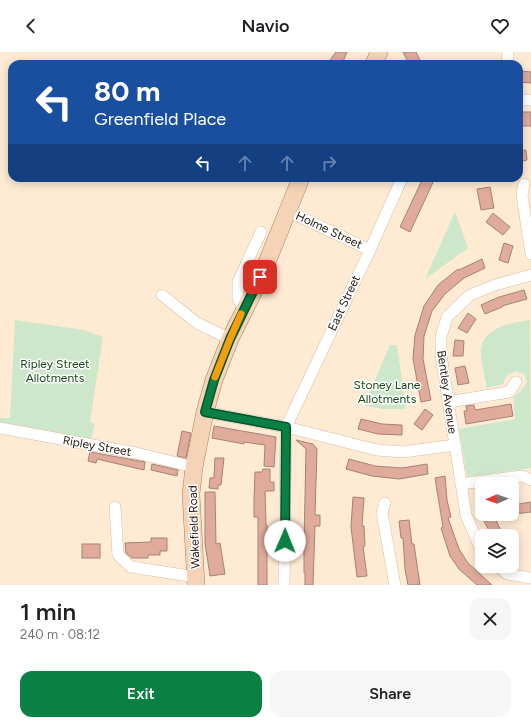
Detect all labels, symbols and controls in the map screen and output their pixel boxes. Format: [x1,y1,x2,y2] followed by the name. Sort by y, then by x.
[20,15,42,37] icon: back
[242,15,289,37] text: Navio
[489,15,511,37] icon: heart
[94,74,160,108] text: 80 m
[28,76,80,128] icon: left
[94,108,226,130] text: Greenfield Place
[192,152,214,174] icon: left
[234,152,256,174] icon: ahead
[276,152,298,174] icon: ahead
[318,152,340,174] icon: right
[293,208,365,252] street label: Holme Street
[243,260,277,294] pin
[249,266,271,288] icon: arrive
[325,272,363,333] street label: East Street
[434,349,460,435] street label: Bentley Avenue
[20,357,90,385] park label: Ripley Street Allotments
[354,378,421,406] park label: Stoney Lane Allotments
[62,433,133,459] street label: Ripley Street
[475,477,519,521] north arrow
[475,477,519,573] map controls
[186,485,202,569] street label: Wakefield Road
[264,520,306,562] position arrow
[475,529,519,573] button: layers
[20,597,76,626] text: 1 min
[469,598,511,640] button: close
[20,627,100,642] text: 240 m · 08:12
[20,671,262,717] button: Exit
[270,671,511,717] button: Share

